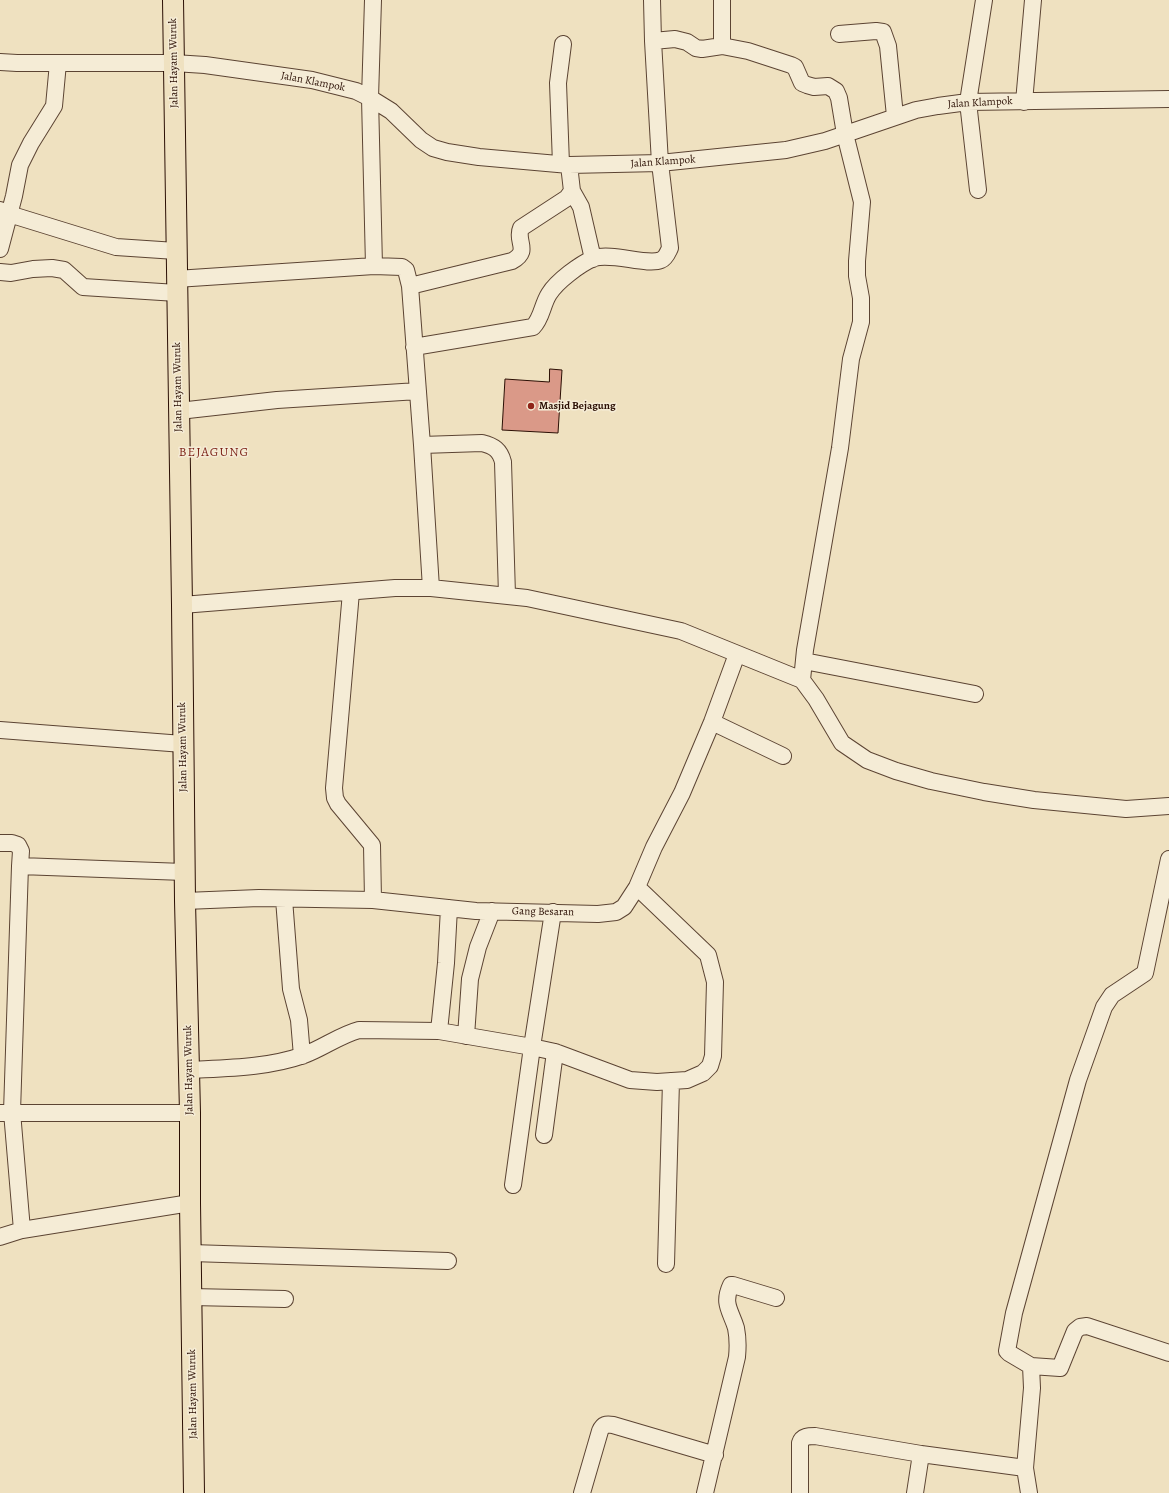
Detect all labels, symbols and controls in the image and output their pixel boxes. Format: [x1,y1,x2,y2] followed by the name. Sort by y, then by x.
[167,18,181,108] street label: Jalan Hayam Wuruk
[280,69,346,95] street label: Jalan Klampok
[947,95,1013,111] street label: Jalan Klampok
[630,153,696,171] street label: Jalan Klampok
[171,342,185,432] street label: Jalan Hayam Wuruk
[539,399,616,413] place label: Masjid Bejagung
[526,401,536,411] marker: Masjid Bejagung
[179,445,249,461] district label: BEJAGUNG
[176,702,190,792] street label: Jalan Hayam Wuruk
[512,905,574,919] street label: Gang Besaran
[182,1025,196,1115] street label: Jalan Hayam Wuruk
[186,1349,200,1439] street label: Jalan Hayam Wuruk

